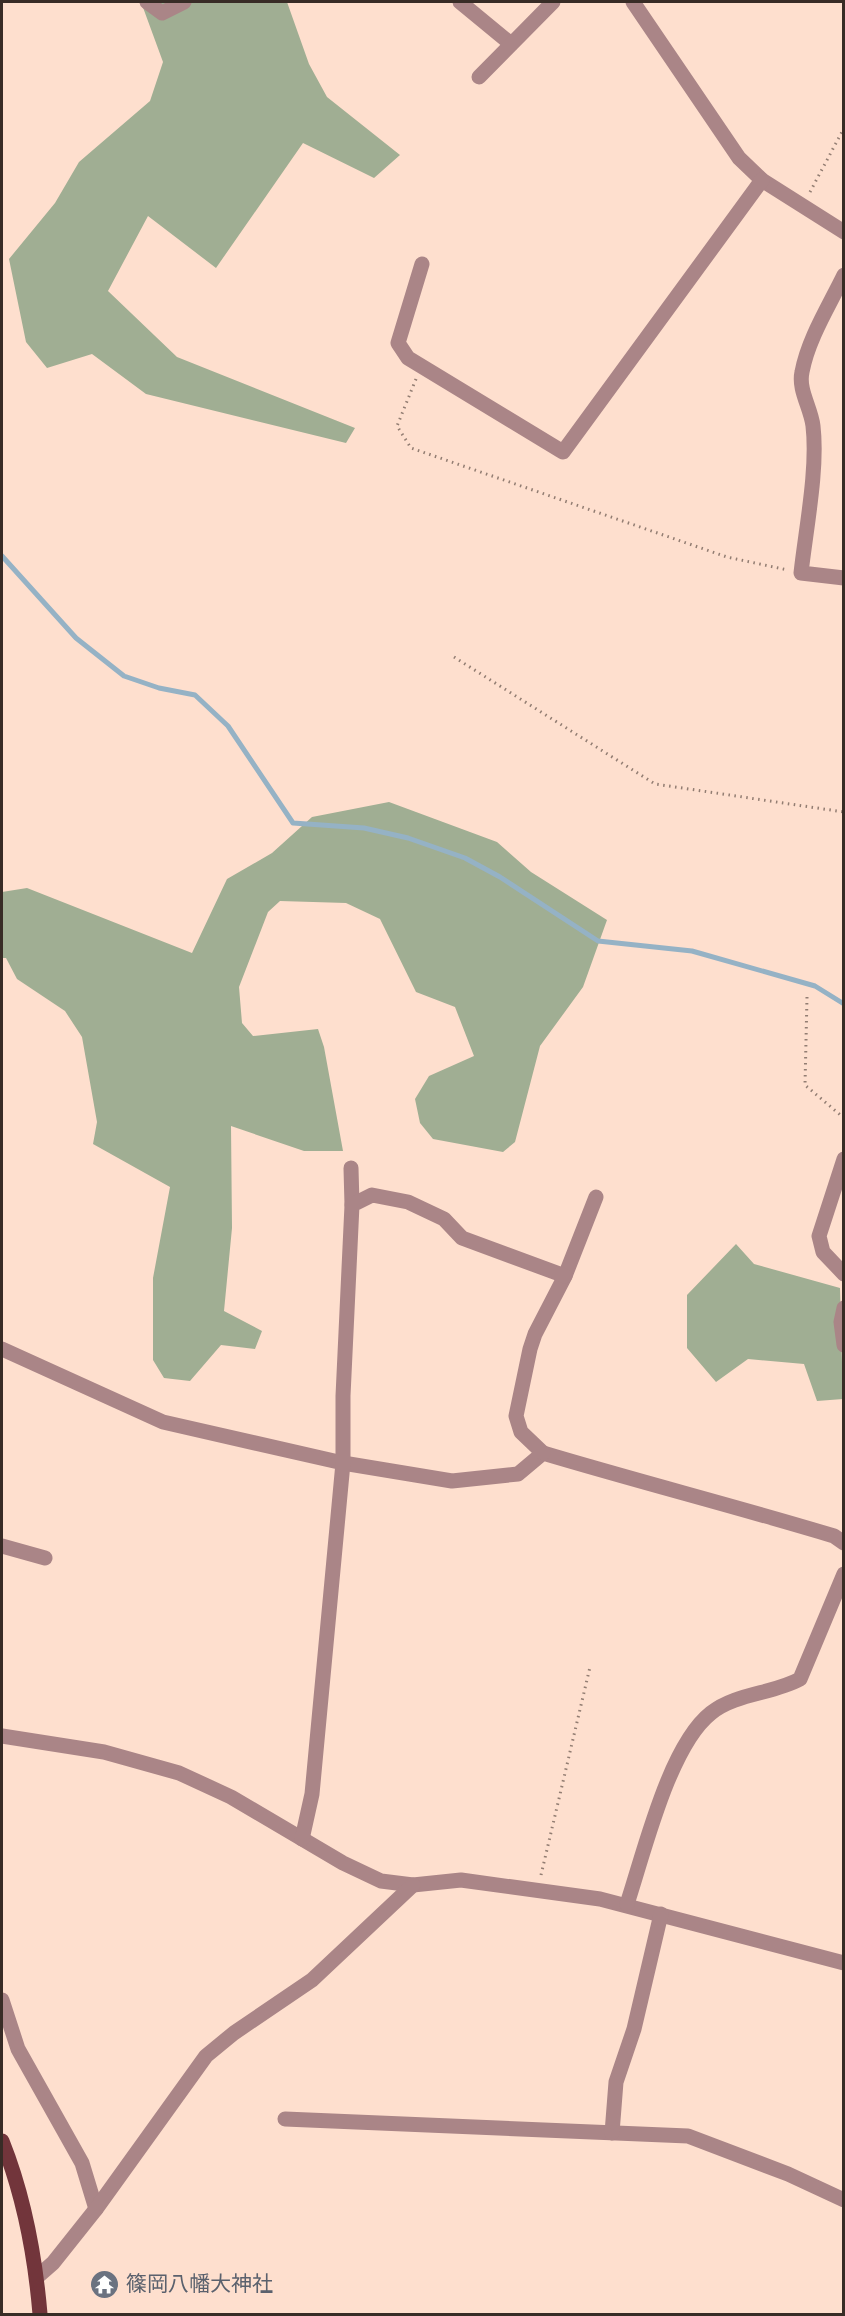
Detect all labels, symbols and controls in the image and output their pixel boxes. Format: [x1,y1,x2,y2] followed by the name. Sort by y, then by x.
[89,2268,121,2300] temple icon: 篠岡八幡大神社
[126,2270,273,2296] place label: 篠岡八幡大神社

